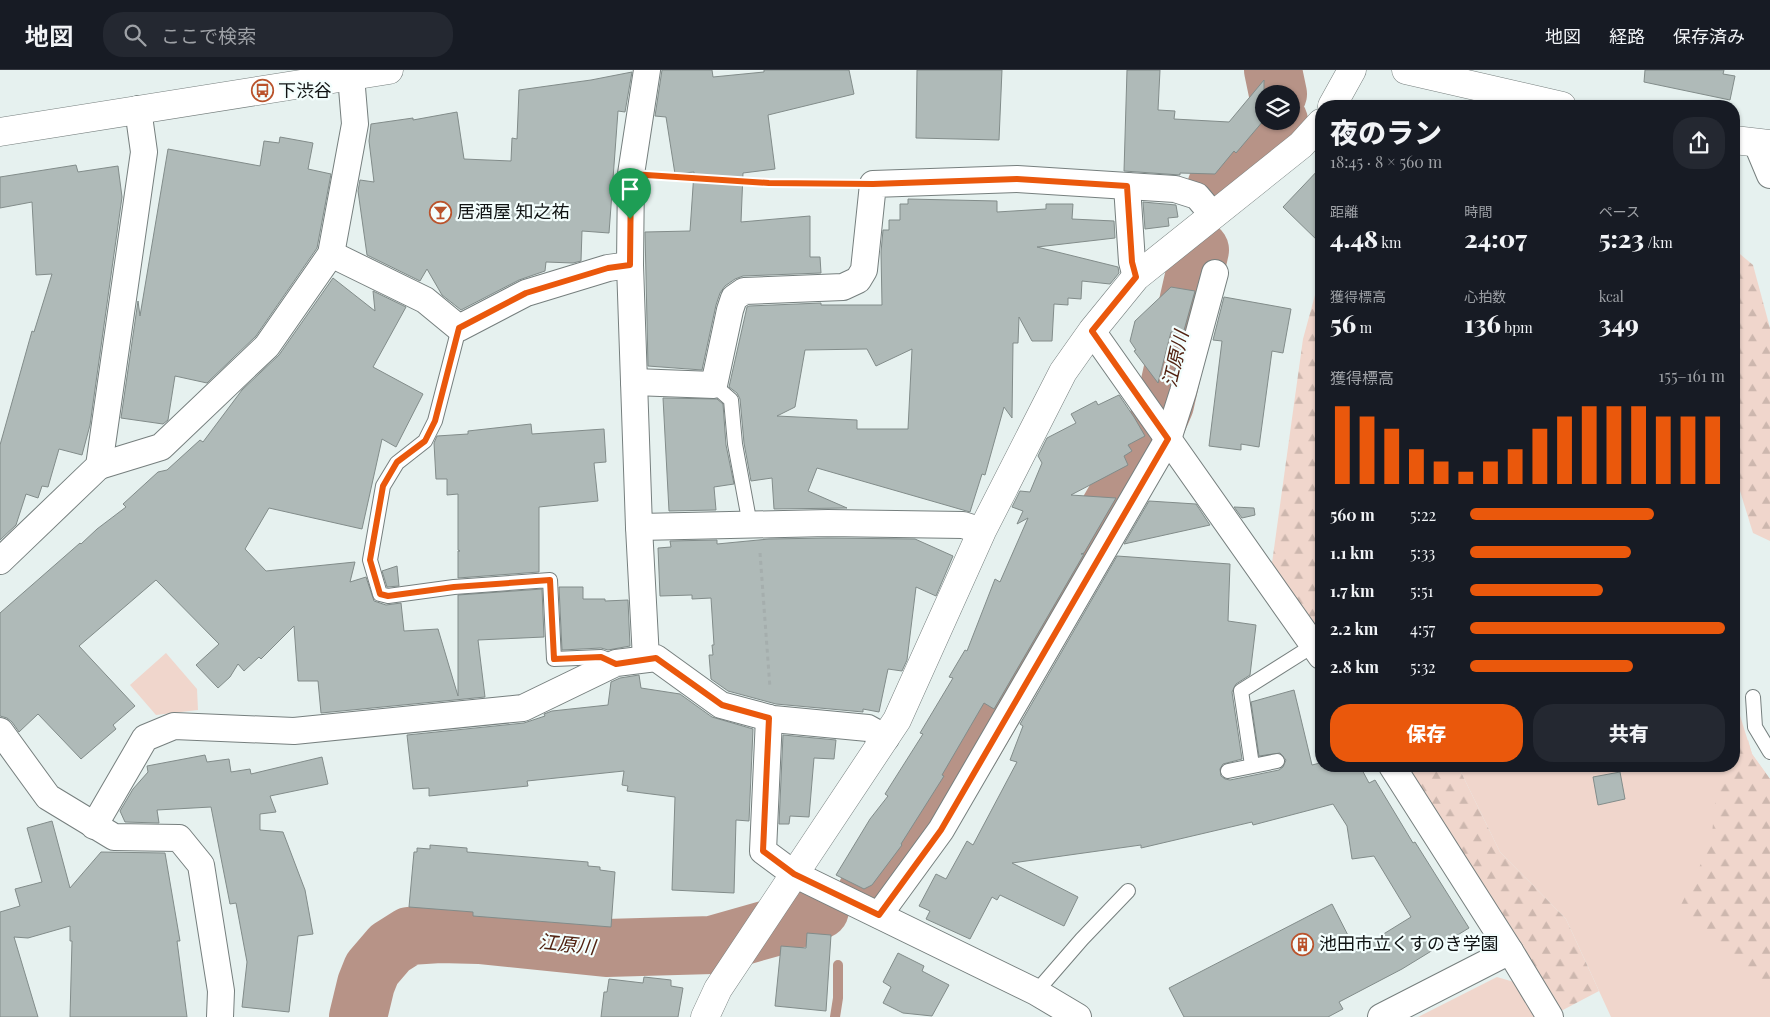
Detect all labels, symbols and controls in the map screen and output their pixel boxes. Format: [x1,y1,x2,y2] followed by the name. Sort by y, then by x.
[103,12,453,57] search box
[25,19,73,51] text: 地図
[121,21,149,49] icon: search
[161,22,256,48] text: ここで検索
[1545,24,1581,48] text: 地図
[1609,24,1645,48] text: 経路
[1673,24,1745,48] text: 保存済み
[278,78,332,102] place label: 下渋谷
[250,79,274,103] bus stop icon: 下渋谷
[1255,85,1300,130] map controls
[1255,85,1300,130] button: layers
[1330,113,1442,150] text: 夜のラン
[1673,117,1725,169] button: share
[1330,151,1442,172] text: 18:45 · 8 × 560 m
[609,168,651,219] pin
[616,175,644,203] icon: arrive
[457,199,569,223] place label: 居酒屋 知之祐
[429,200,453,224] bar icon: 居酒屋 知之祐
[1330,202,1358,221] text: 距離
[1464,202,1492,221] text: 時間
[1599,202,1640,221] text: ペース
[1330,221,1378,254] text: 4.48
[1464,221,1527,254] text: 24:07
[1599,221,1644,254] text: 5:23
[1378,233,1401,252] text: km
[1644,233,1673,252] text: /km
[1330,287,1386,306] text: 獲得標高
[1464,287,1506,306] text: 心拍数
[1599,287,1624,306] text: kcal
[1330,306,1356,339] text: 56
[1464,306,1501,339] text: 136
[1599,306,1639,339] text: 349
[1356,318,1372,337] text: m
[1501,318,1533,337] text: bpm
[1155,326,1194,389] water label: 江原川
[1659,365,1725,386] text: 155–161 m
[1330,367,1394,388] text: 獲得標高
[1330,504,1375,525] text: 560 m
[1410,504,1436,525] text: 5:22
[1330,542,1374,563] text: 1.1 km
[1410,542,1435,563] text: 5:33
[1330,580,1374,601] text: 1.7 km
[1410,580,1433,601] text: 5:51
[1330,618,1378,639] text: 2.2 km
[1410,618,1435,639] text: 4:57
[1330,656,1379,677] text: 2.8 km
[1410,656,1436,677] text: 5:32
[1330,704,1523,762] button: 保存
[1533,704,1725,762] button: 共有
[537,927,599,959] water label: 江原川
[1319,931,1498,955] place label: 池田市立くすのき学園
[1291,932,1315,956] building icon: 池田市立くすのき学園

